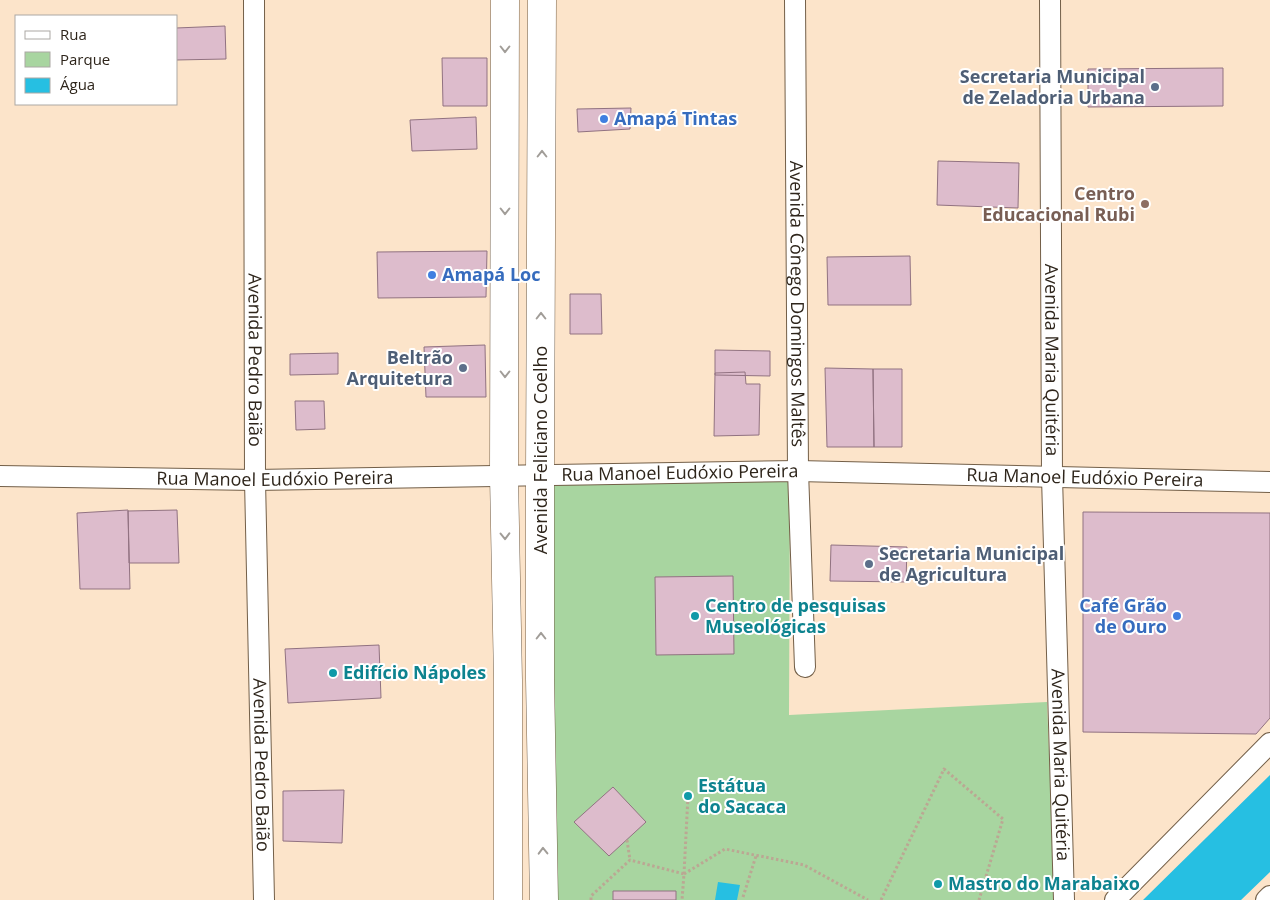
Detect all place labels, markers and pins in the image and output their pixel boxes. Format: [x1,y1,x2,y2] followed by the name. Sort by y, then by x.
[960,64,1145,109] place label: Secretaria Municipal de Zeladoria Urbana
[1149,81,1161,93] marker: Secretaria Municipal de Zeladoria Urbana
[614,106,737,130] place label: Amapá Tintas
[598,113,610,125] marker: Amapá Tintas
[982,181,1135,226] place label: Centro Educacional Rubi
[1139,198,1151,210] marker: Centro Educacional Rubi
[442,262,540,286] place label: Amapá Loc
[426,269,438,281] marker: Amapá Loc
[347,345,453,390] place label: Beltrão Arquitetura
[457,362,469,374] marker: Beltrão Arquitetura
[879,541,1064,586] place label: Secretaria Municipal de Agricultura
[863,558,875,570] marker: Secretaria Municipal de Agricultura
[705,593,886,638] place label: Centro de pesquisas Museológicas
[1079,593,1167,638] place label: Café Grão de Ouro
[689,610,701,622] marker: Centro de pesquisas Museológicas
[1171,610,1183,622] marker: Café Grão de Ouro
[343,660,486,684] place label: Edifício Nápoles
[327,667,339,679] marker: Edifício Nápoles
[698,773,786,818] place label: Estátua do Sacaca
[682,790,694,802] marker: Estátua do Sacaca
[948,871,1140,895] place label: Mastro do Marabaixo
[932,878,944,890] marker: Mastro do Marabaixo

